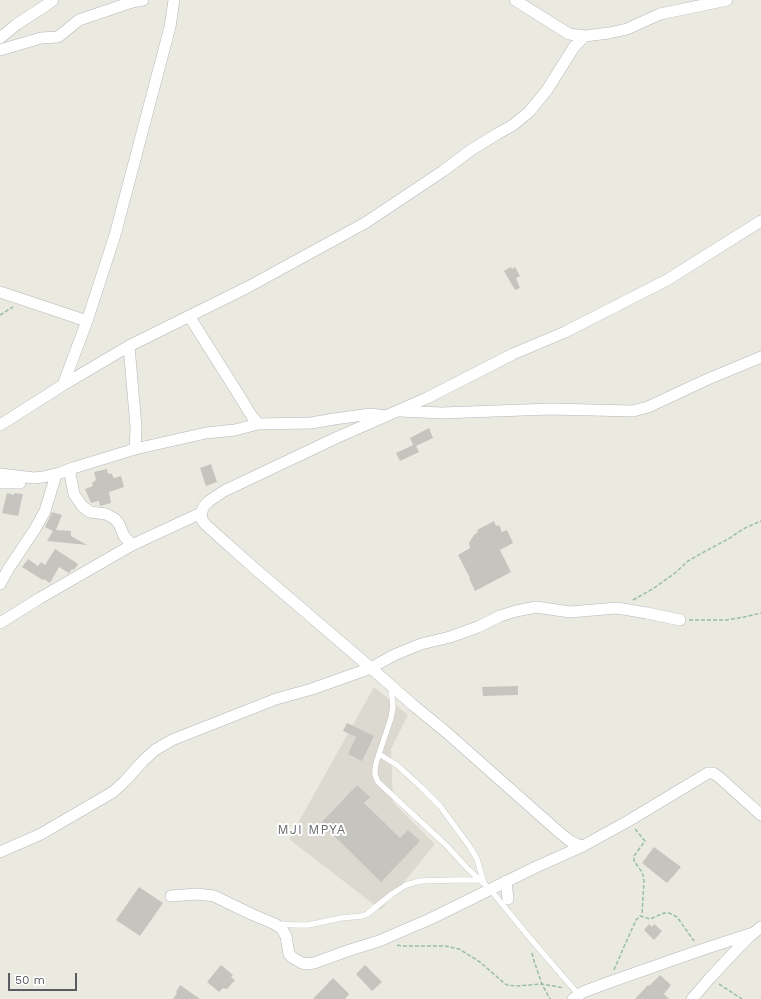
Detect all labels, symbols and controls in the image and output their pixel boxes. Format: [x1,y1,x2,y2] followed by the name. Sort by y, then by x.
[278,822,346,838] district label: MJI MPYA
[10,965,79,991] scale bar
[15,973,45,987] text: 50 m

